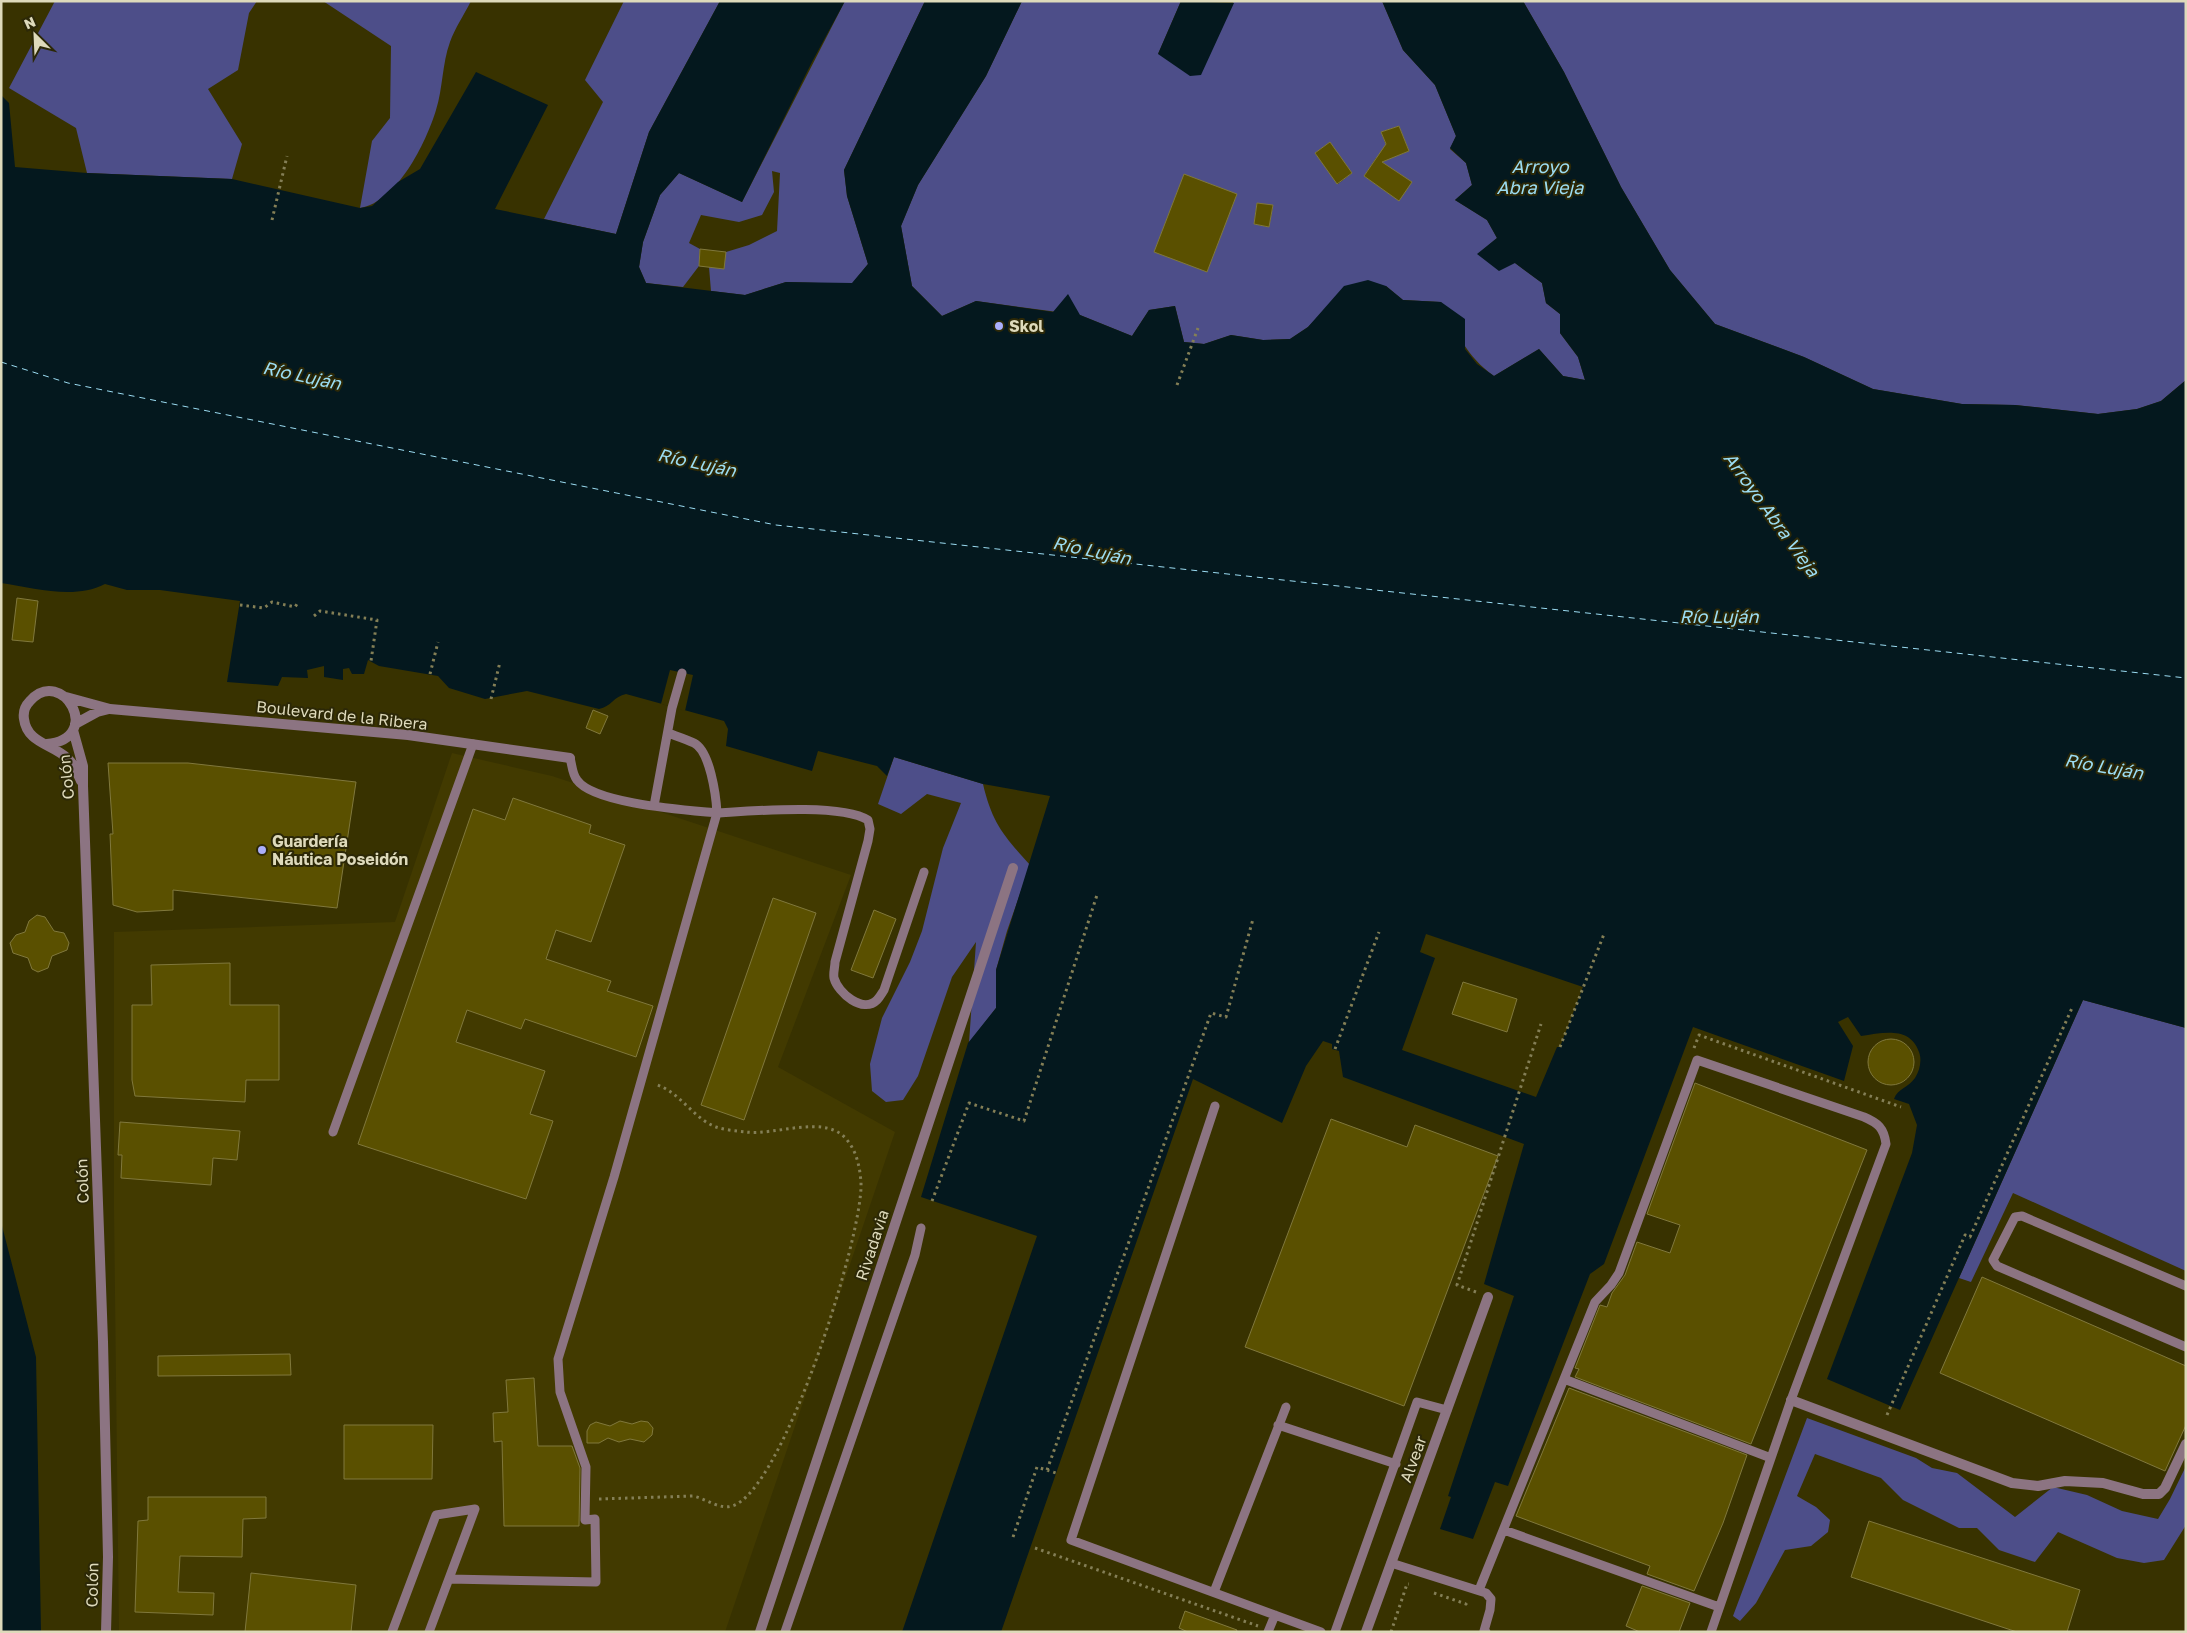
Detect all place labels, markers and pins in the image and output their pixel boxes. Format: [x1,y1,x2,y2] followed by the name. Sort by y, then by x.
[1009,316,1044,336] place label: Skol
[993,320,1005,332] marker: Skol
[272,831,408,869] place label: Guardería Náutica Poseidón
[256,844,268,856] marker: Guardería Náutica Poseidón

